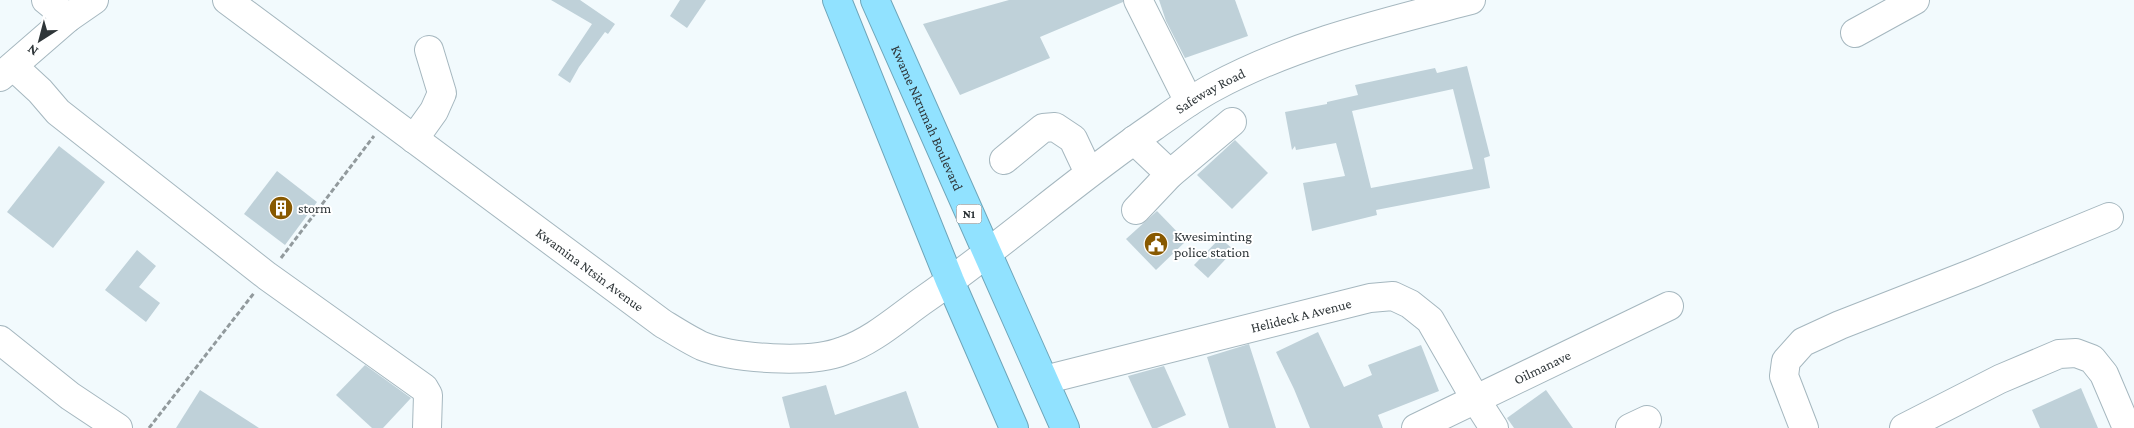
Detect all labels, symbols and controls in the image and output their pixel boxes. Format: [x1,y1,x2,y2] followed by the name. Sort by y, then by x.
[15,15,65,65] north arrow
[23,41,41,60] text: N
[888,43,967,194] street label: Kwame Nkrumah Boulevard
[1172,65,1248,117] street label: Safeway Road
[268,195,294,221] building icon: storm
[298,200,331,216] place label: storm
[956,204,982,223] road number: N1
[533,224,647,315] street label: Kwamina Ntsin Avenue
[1174,228,1252,260] place label: Kwesiminting police station
[1143,231,1169,257] public building icon: Kwesiminting police station
[1249,295,1353,336] street label: Helideck A Avenue
[1511,347,1573,388] street label: Oilmanave

